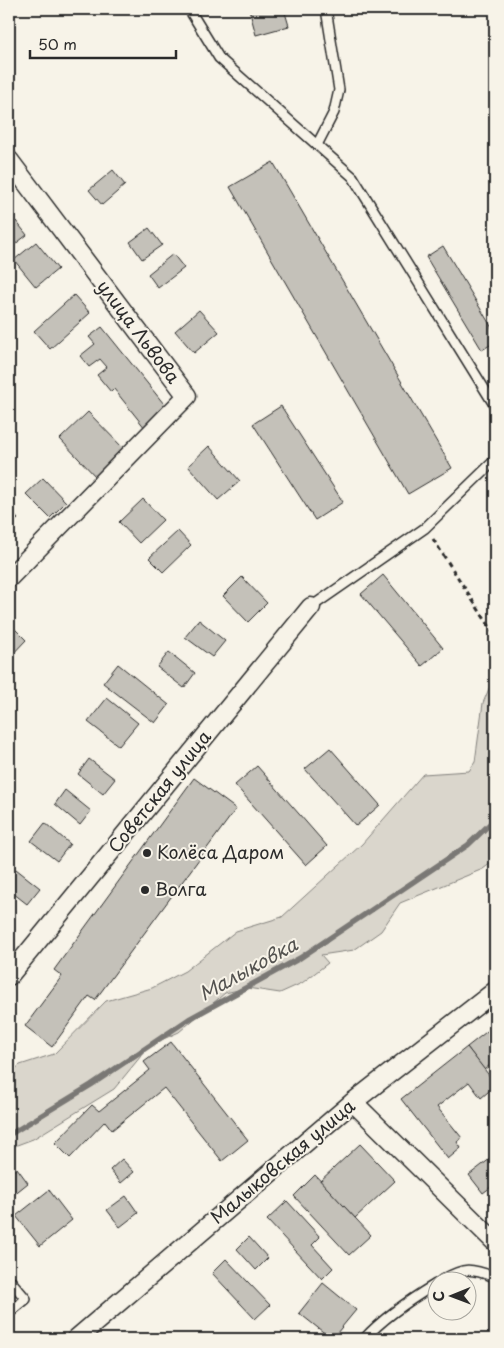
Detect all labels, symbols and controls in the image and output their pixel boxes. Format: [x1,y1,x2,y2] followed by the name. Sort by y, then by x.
[30,28,176,60] scale bar
[38,32,77,55] text: 50 m
[91,274,188,389] street label: улица Львова
[101,723,217,858] street label: Советская улица
[157,838,284,865] place label: Колёса Даром
[141,847,153,859] marker: Колёса Даром
[155,875,207,902] place label: Волга
[139,884,151,896] marker: Волга
[193,929,303,1007] water label: Малыковка
[204,1092,361,1230] street label: Малыковская улица
[426,1270,476,1320] north arrow
[428,1291,449,1302] text: С

